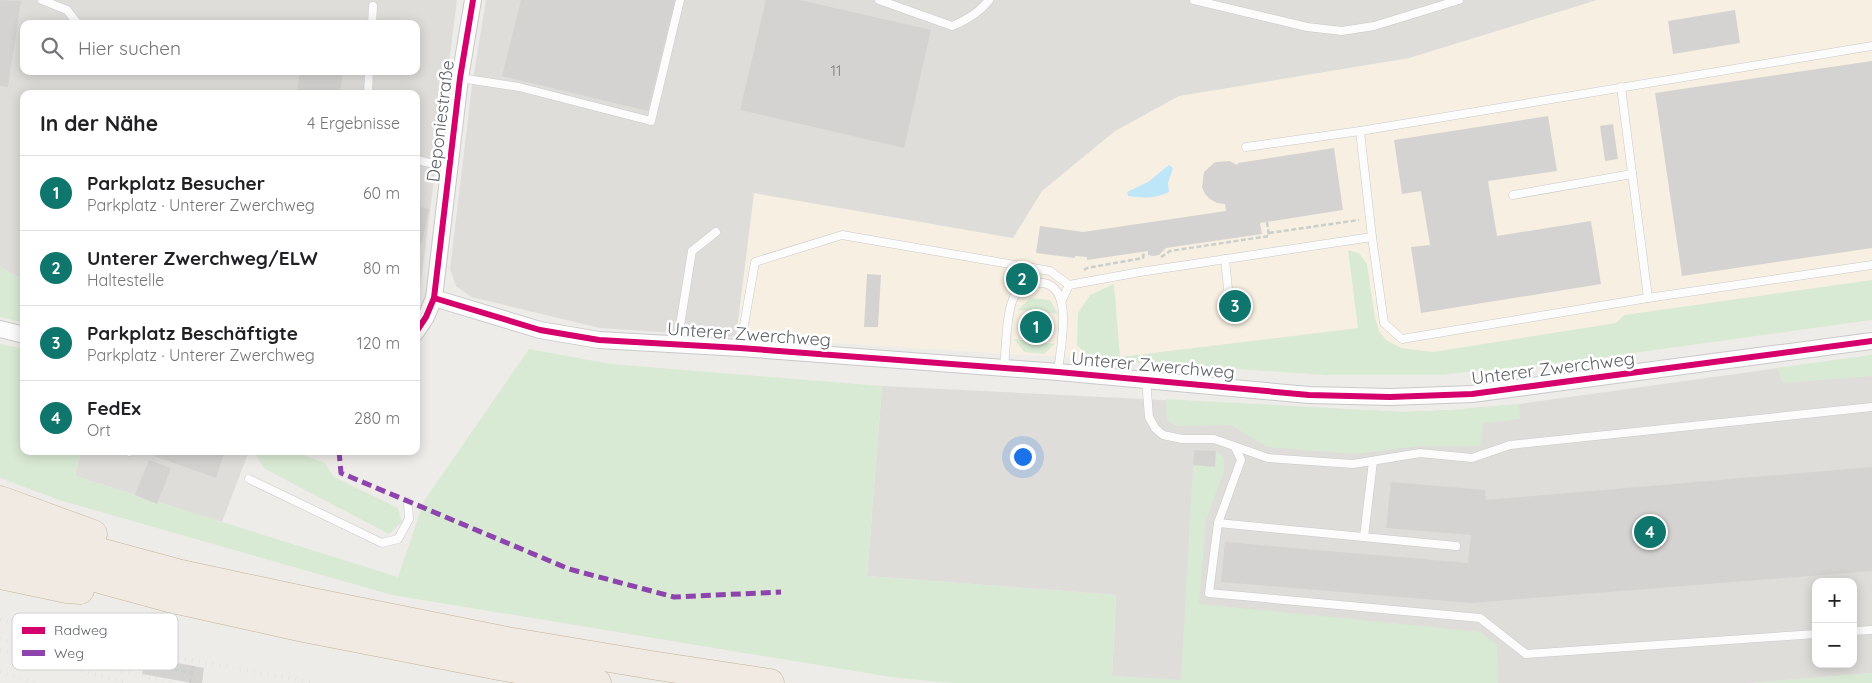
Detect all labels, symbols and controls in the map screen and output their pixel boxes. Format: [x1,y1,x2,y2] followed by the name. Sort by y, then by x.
[20,20,420,75] search box
[38,34,66,62] icon: search
[78,36,181,60] text: Hier suchen
[421,59,459,183] street label: Deponiestraße
[830,61,842,80] house number: 11
[40,110,158,136] text: In der Nähe
[307,113,400,133] text: 4 Ergebnisse
[87,171,265,195] text: Parkplatz Besucher
[53,183,59,203] text: 1
[363,183,400,203] text: 60 m
[87,195,315,215] text: Parkplatz · Unterer Zwerchweg
[87,246,318,270] text: Unterer Zwerchweg/ELW
[51,258,61,278] text: 2
[363,258,400,278] text: 80 m
[1006,260,1038,298] pin: 2
[87,270,164,290] text: Haltestelle
[1219,287,1251,325] pin: 3
[1020,308,1052,346] pin: 1
[666,317,832,351] street label: Unterer Zwerchweg
[87,321,298,345] text: Parkplatz Beschäftigte
[52,333,60,353] text: 3
[357,333,400,353] text: 120 m
[87,345,315,365] text: Parkplatz · Unterer Zwerchweg
[1070,346,1236,384] street label: Unterer Zwerchweg
[1470,347,1636,389] street label: Unterer Zwerchweg
[87,396,141,420] text: FedEx
[51,408,61,428] text: 4
[354,408,400,428] text: 280 m
[87,420,111,440] text: Ort
[1010,444,1036,470] your location
[1634,513,1666,551] pin: 4
[1812,578,1857,668] map controls
[1812,578,1857,623] button: +
[12,613,178,670] legend
[54,621,108,639] text: Radweg
[1812,623,1857,668] button: −
[54,644,84,662] text: Weg

